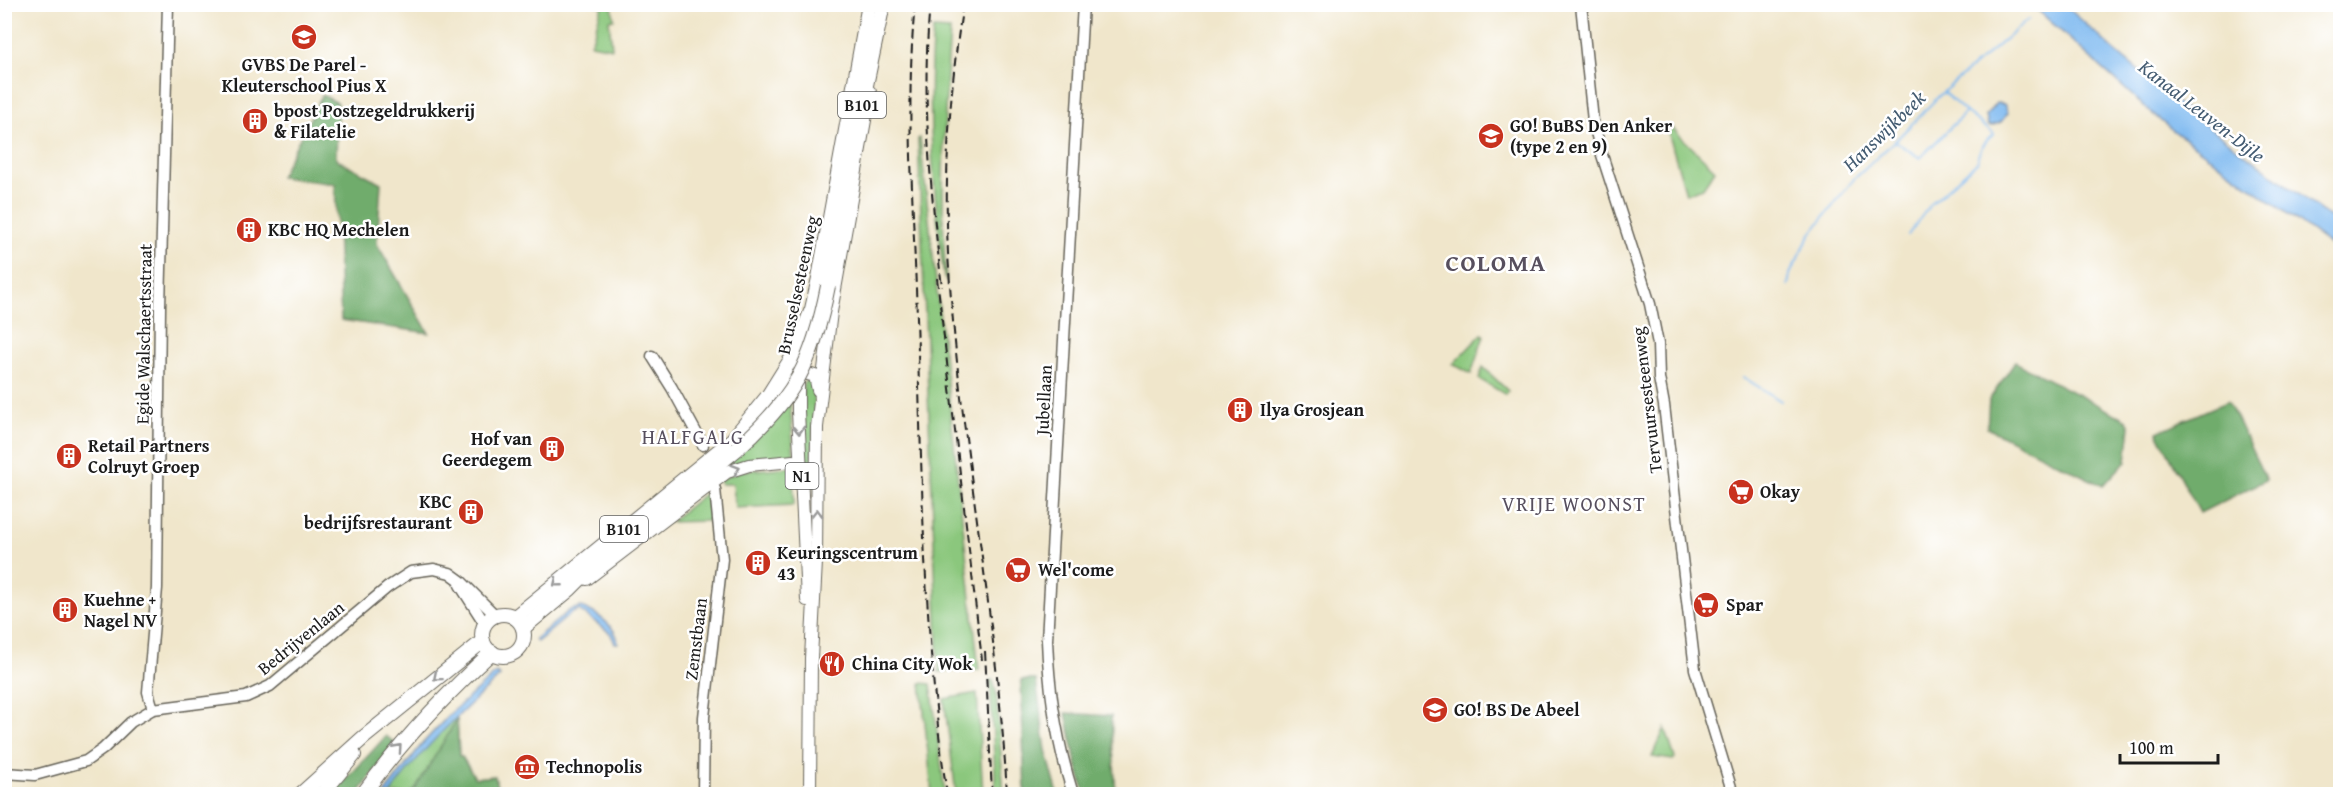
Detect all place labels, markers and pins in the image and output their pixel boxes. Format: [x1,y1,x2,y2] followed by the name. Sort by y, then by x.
[289,22,319,52] school or university icon: GVBS De Parel - Kleuterschool Pius X
[222,51,387,99] place label: GVBS De Parel - Kleuterschool Pius X
[274,97,475,145] place label: bpost Postzegeldrukkerij & Filatelie
[240,106,270,136] building icon: bpost Postzegeldrukkerij & Filatelie
[1510,112,1673,160] place label: GO! BuBS Den Anker (type 2 en 9)
[1476,121,1506,151] school or university icon: GO! BuBS Den Anker (type 2 en 9)
[234,215,264,245] building icon: KBC HQ Mechelen
[268,216,410,243] place label: KBC HQ Mechelen
[1225,395,1255,425] building icon: Ilya Grosjean
[1260,396,1364,423] place label: Ilya Grosjean
[442,425,533,473] place label: Hof van Geerdegem
[88,432,210,480] place label: Retail Partners Colruyt Groep
[537,434,567,464] building icon: Hof van Geerdegem
[54,441,84,471] building icon: Retail Partners Colruyt Groep
[1726,477,1756,507] supermarket icon: Okay
[1760,478,1801,505] place label: Okay
[304,488,452,536] place label: KBC bedrijfsrestaurant
[456,497,486,527] building icon: KBC bedrijfsrestaurant
[777,539,918,587] place label: Keuringscentrum 43
[743,548,773,578] building icon: Keuringscentrum 43
[1003,555,1033,585] supermarket icon: Wel'come
[1038,556,1114,583] place label: Wel'come
[84,586,157,634] place label: Kuehne + Nagel NV
[1691,590,1721,620] supermarket icon: Spar
[1726,591,1764,618] place label: Spar
[50,595,80,625] building icon: Kuehne + Nagel NV
[817,649,847,679] restaurant icon: China City Wok
[852,650,973,677] place label: China City Wok
[1420,695,1450,725] school or university icon: GO! BS De Abeel
[1454,696,1580,723] place label: GO! BS De Abeel
[512,752,542,782] museum icon: Technopolis
[546,753,643,780] place label: Technopolis

